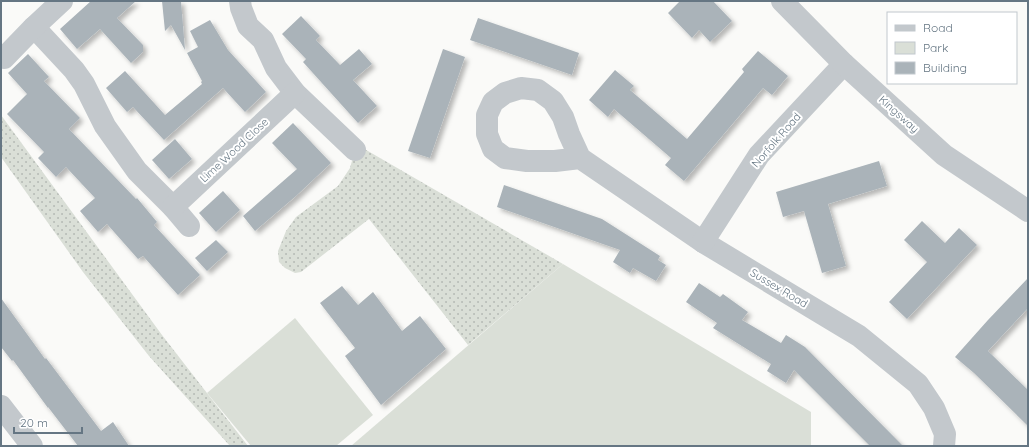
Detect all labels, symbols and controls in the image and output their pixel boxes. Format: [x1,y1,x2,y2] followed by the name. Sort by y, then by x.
[887,12,1017,84] legend
[923,20,953,35] text: Road
[923,40,948,55] text: Park
[923,60,967,75] text: Building
[876,92,922,136] street label: Kingsway
[748,110,804,170] street label: Norfolk Road
[197,115,271,185] street label: Lime Wood Close
[748,265,810,311] street label: Sussex Road
[14,409,82,435] scale bar
[20,415,48,430] text: 20 m

